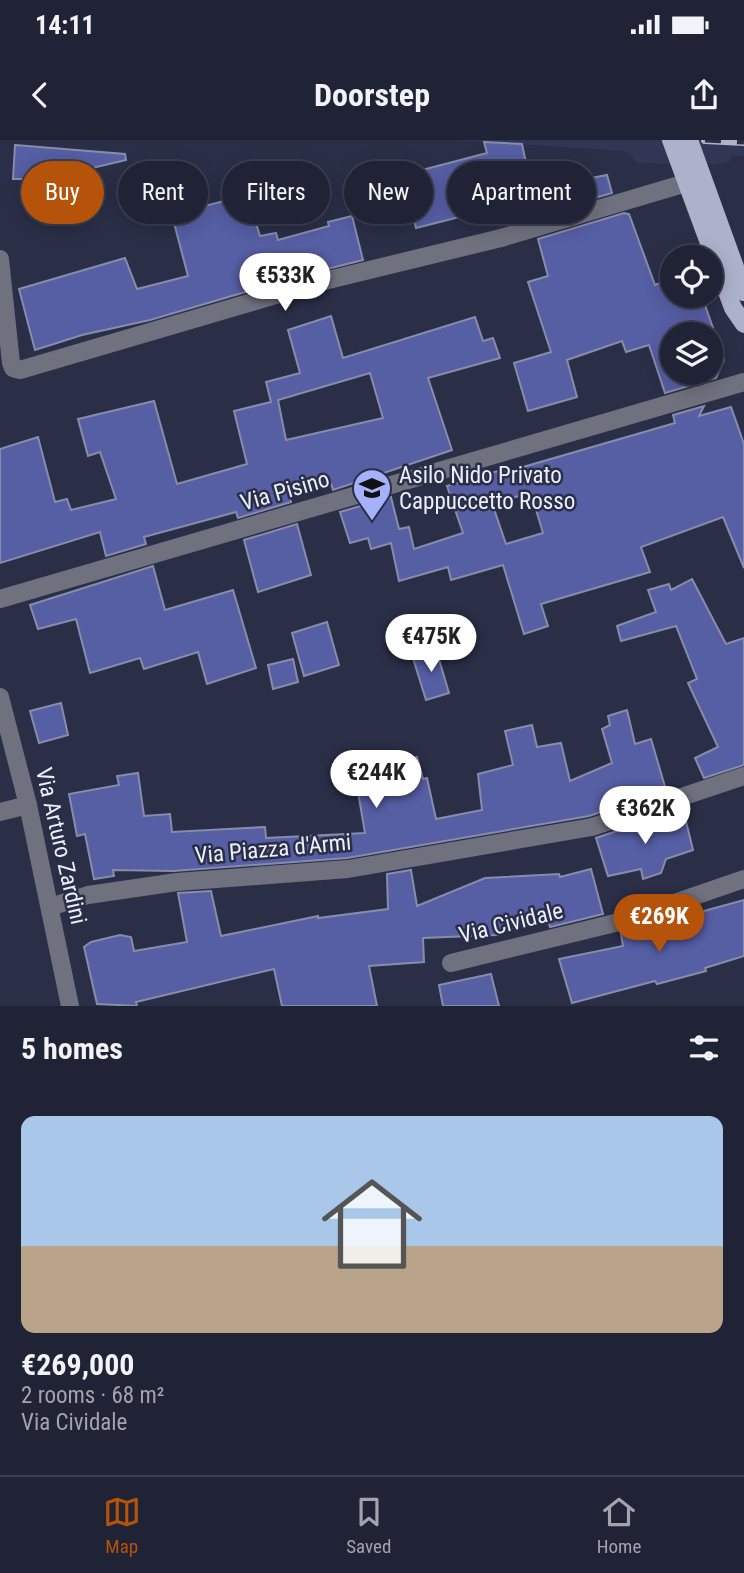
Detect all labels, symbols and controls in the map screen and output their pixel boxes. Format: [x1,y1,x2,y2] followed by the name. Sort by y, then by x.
[35,10,95,40] text: 14:11
[21,76,59,114] icon: back
[314,76,430,114] text: Doorstep
[685,76,723,114] icon: share
[21,161,104,224] chip: Buy
[118,161,208,224] chip: Rent
[222,161,330,224] chip: Filters
[344,161,433,224] chip: New
[447,161,596,224] chip: Apartment
[660,245,723,385] map controls
[660,245,723,308] button: locate
[236,254,334,313] pin: €533K
[255,262,315,289] text: €533K
[660,322,723,385] button: layers
[399,462,575,515] place label: Asilo Nido Privato Cappuccetto Rosso
[238,465,332,517] street label: Via Pisino
[351,467,393,522] school or university icon: Asilo Nido Privato Cappuccetto Rosso
[382,615,480,674] pin: €475K
[401,623,461,650] text: €475K
[327,750,425,810] pin: €244K
[346,759,406,786] text: €244K
[30,765,92,927] street label: Via Arturo Zardini
[596,786,694,846] pin: €362K
[615,795,675,822] text: €362K
[194,829,352,869] street label: Via Piazza d'Armi
[610,894,708,954] pin: €269K
[456,897,566,949] street label: Via Cividale
[629,903,689,930] text: €269K
[685,1029,723,1067] icon: filters
[21,1031,123,1066] text: 5 homes
[309,1161,435,1287] icon: home
[21,1347,134,1382] text: €269,000
[21,1382,164,1409] text: 2 rooms · 68 m²
[21,1409,127,1436] text: Via Cividale
[103,1493,141,1558] tab: Map
[346,1493,391,1558] tab: Saved
[597,1493,641,1558] tab: Home

